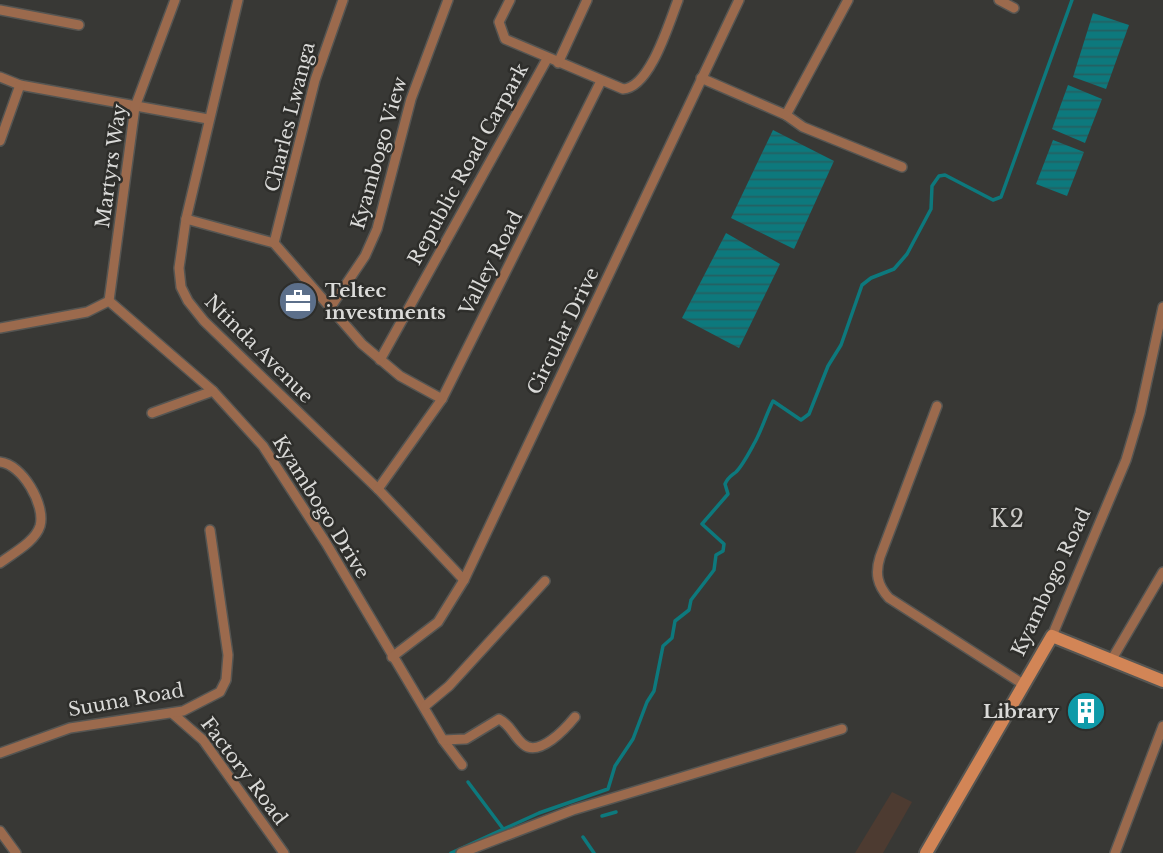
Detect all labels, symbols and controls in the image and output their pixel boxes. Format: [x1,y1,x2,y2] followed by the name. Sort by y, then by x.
[260,39,320,194] street label: Charles Lwanga
[403,59,533,269] street label: Republic Road Carpark
[346,74,412,232] street label: Kyambogo View
[91,103,131,229] street label: Martyrs Way
[454,207,527,320] street label: Valley Road
[522,264,604,398] street label: Circular Drive
[325,279,446,324] place label: Teltec investments
[277,280,319,322] office icon: Teltec investments
[200,290,318,408] street label: Ntinda Avenue
[268,431,374,583] street label: Kyambogo Drive
[1007,504,1095,660] street label: Kyambogo Road
[990,505,1026,533] district label: K2
[66,678,186,721] street label: Suuna Road
[1065,690,1107,732] building icon: Library
[983,700,1060,723] place label: Library
[196,713,292,830] street label: Factory Road

